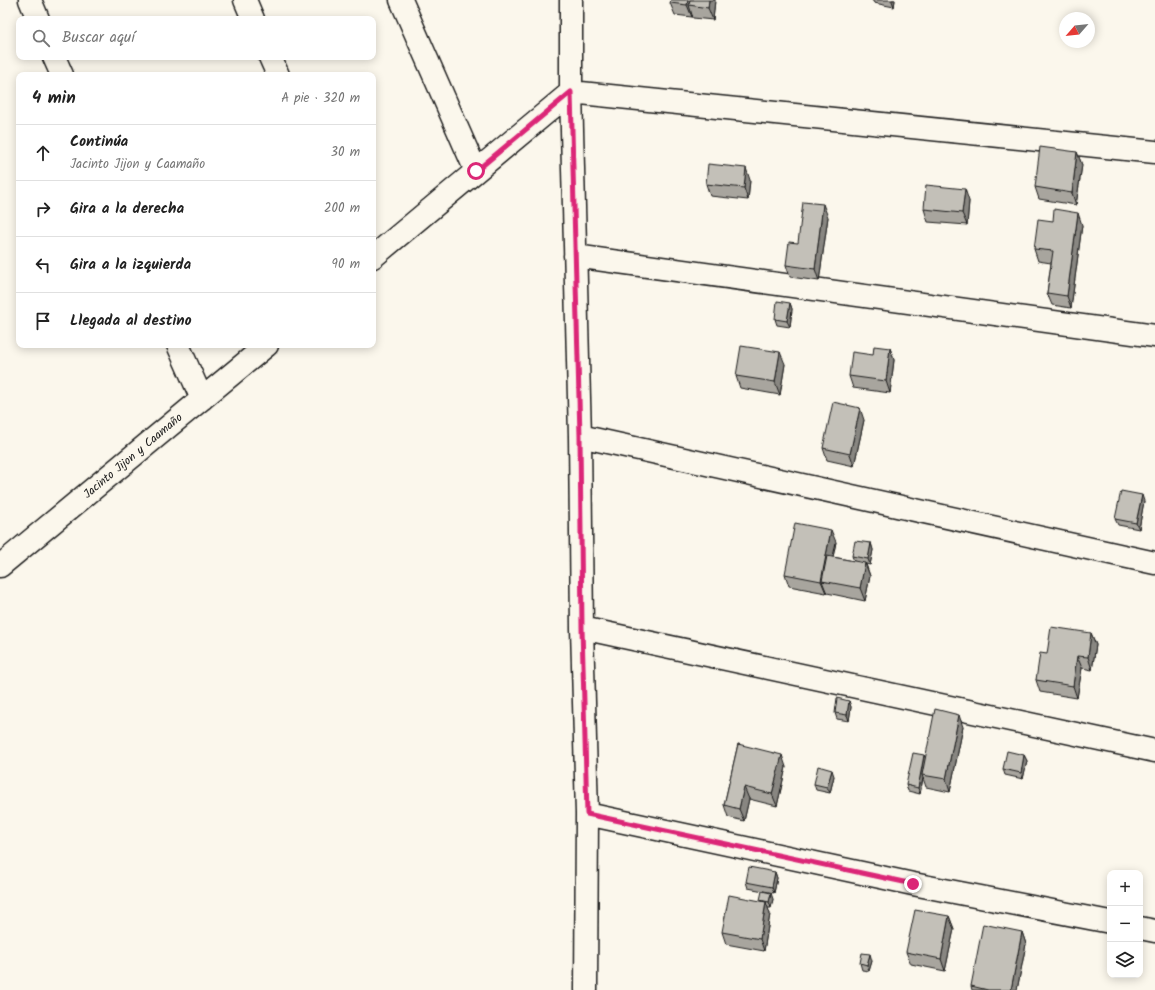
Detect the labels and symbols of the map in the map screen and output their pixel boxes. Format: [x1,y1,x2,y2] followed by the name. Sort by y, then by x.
[1059,12,1095,48] north arrow
[467,162,485,180] route start
[79,409,187,503] street label: Jacinto Jijon y Caamaño
[904,875,922,893] route end

